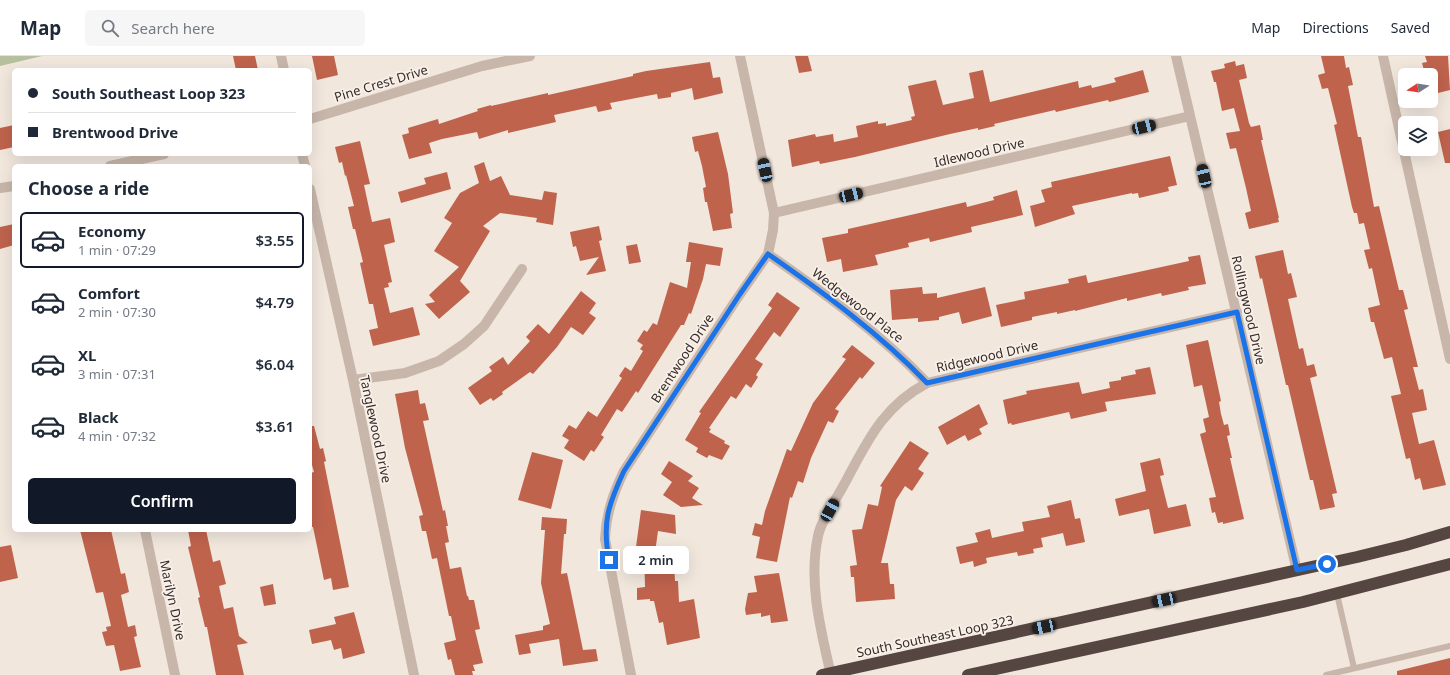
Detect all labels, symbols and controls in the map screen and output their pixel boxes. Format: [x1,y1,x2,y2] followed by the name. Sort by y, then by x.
[85,10,365,46] search box
[20,15,61,41] text: Map
[99,17,121,39] icon: search
[131,18,215,38] text: Search here
[1251,18,1280,37] text: Map
[1302,18,1369,37] text: Directions
[1391,18,1430,37] text: Saved
[332,60,430,106] street label: Pine Crest Drive
[1398,68,1438,108] north arrow
[1398,68,1438,156] map controls
[52,83,245,103] text: South Southeast Loop 323
[1398,116,1438,156] button: layers
[1131,118,1157,136] car
[52,122,178,142] text: Brentwood Drive
[932,133,1026,171] street label: Idlewood Drive
[757,157,773,183] car
[1195,163,1213,189] car
[28,176,149,200] text: Choose a ride
[838,186,864,204] car
[78,221,146,241] text: Economy
[30,222,66,258] icon: car
[256,230,294,250] text: $3.55
[78,241,156,259] text: 1 min · 07:29
[1228,254,1270,366] street label: Rollingwood Drive
[808,264,908,346] street label: Wedgewood Place
[78,283,140,303] text: Comfort
[30,284,66,320] icon: car
[256,292,294,312] text: $4.79
[78,303,156,321] text: 2 min · 07:30
[646,310,718,406] street label: Brentwood Drive
[934,336,1040,376] street label: Ridgewood Drive
[78,345,96,365] text: XL
[30,346,66,382] icon: car
[256,354,294,374] text: $6.04
[78,365,156,383] text: 3 min · 07:31
[356,374,396,484] street label: Tanglewood Drive
[78,407,118,427] text: Black
[30,408,66,444] icon: car
[256,416,294,436] text: $3.61
[78,427,156,445] text: 4 min · 07:32
[28,478,296,524] button: Confirm
[819,497,841,523] car
[623,546,689,574] callout: 2 min
[600,551,618,569] route end
[638,551,674,569] text: 2 min
[1318,555,1336,573] route start
[156,558,190,642] street label: Marilyn Drive
[1151,592,1177,608] car
[855,611,1015,661] street label: South Southeast Loop 323
[1031,619,1057,635] car

